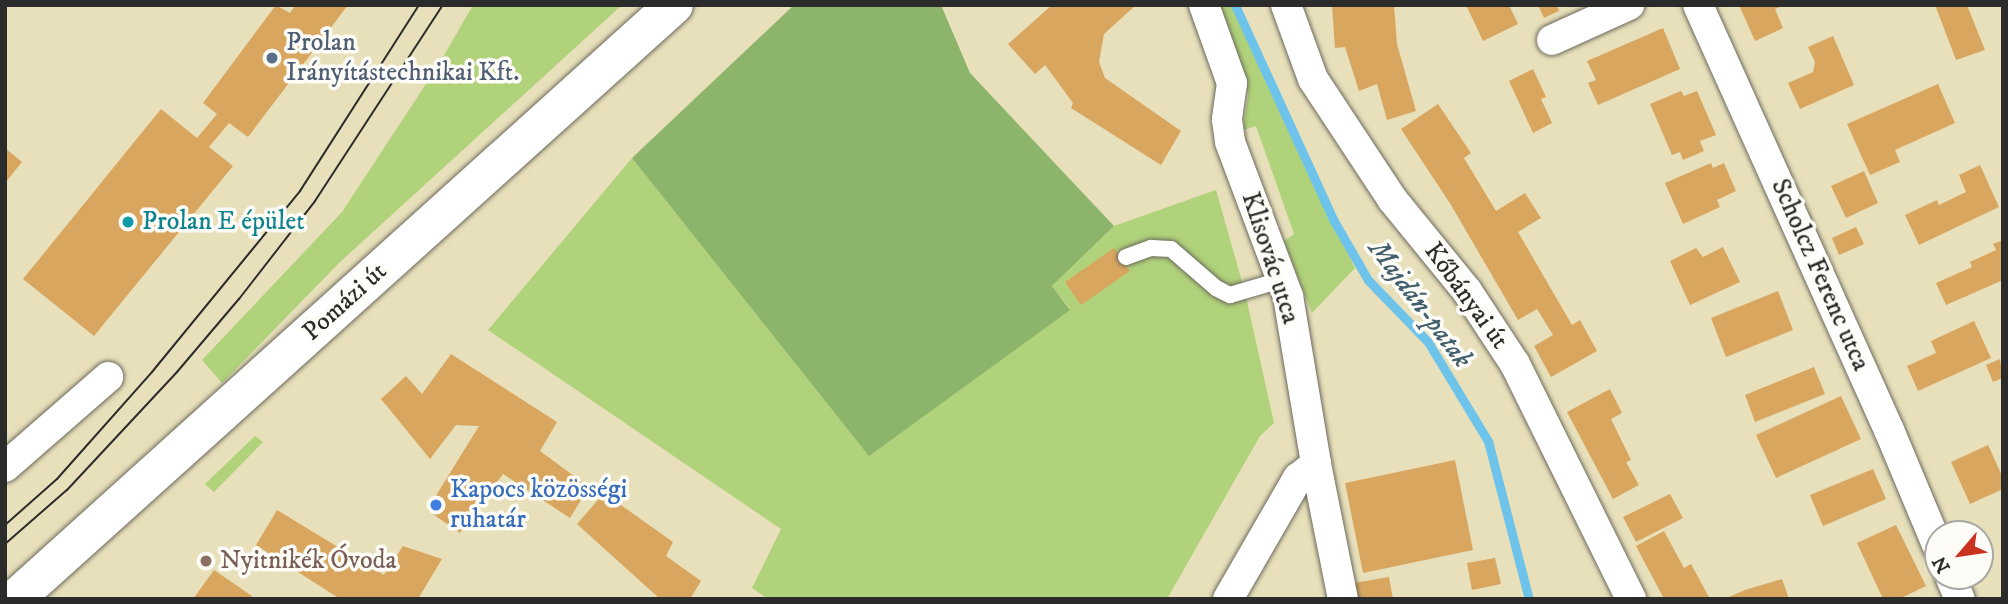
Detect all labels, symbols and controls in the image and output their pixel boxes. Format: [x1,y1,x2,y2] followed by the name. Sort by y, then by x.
[286,27,519,88] place label: Prolan Irányítástechnikai Kft.
[264,50,280,66] marker: Prolan Irányítástechnikai Kft.
[1764,174,1876,376] street label: Scholcz Ferenc utca
[1234,188,1306,328] street label: Klisovác utca
[142,206,304,238] place label: Prolan E épület
[120,214,136,230] marker: Prolan E épület
[1361,233,1479,375] water label: Majdán-patak
[1417,237,1515,355] street label: Kőbányai út
[297,256,393,348] street label: Pomázi út
[450,474,627,536] place label: Kapocs közösségi ruhatár
[428,497,444,513] marker: Kapocs közösségi ruhatár
[1924,520,1994,590] north arrow
[220,545,397,577] place label: Nyitnikék Óvoda
[1928,552,1956,577] text: N
[198,553,214,569] marker: Nyitnikék Óvoda

